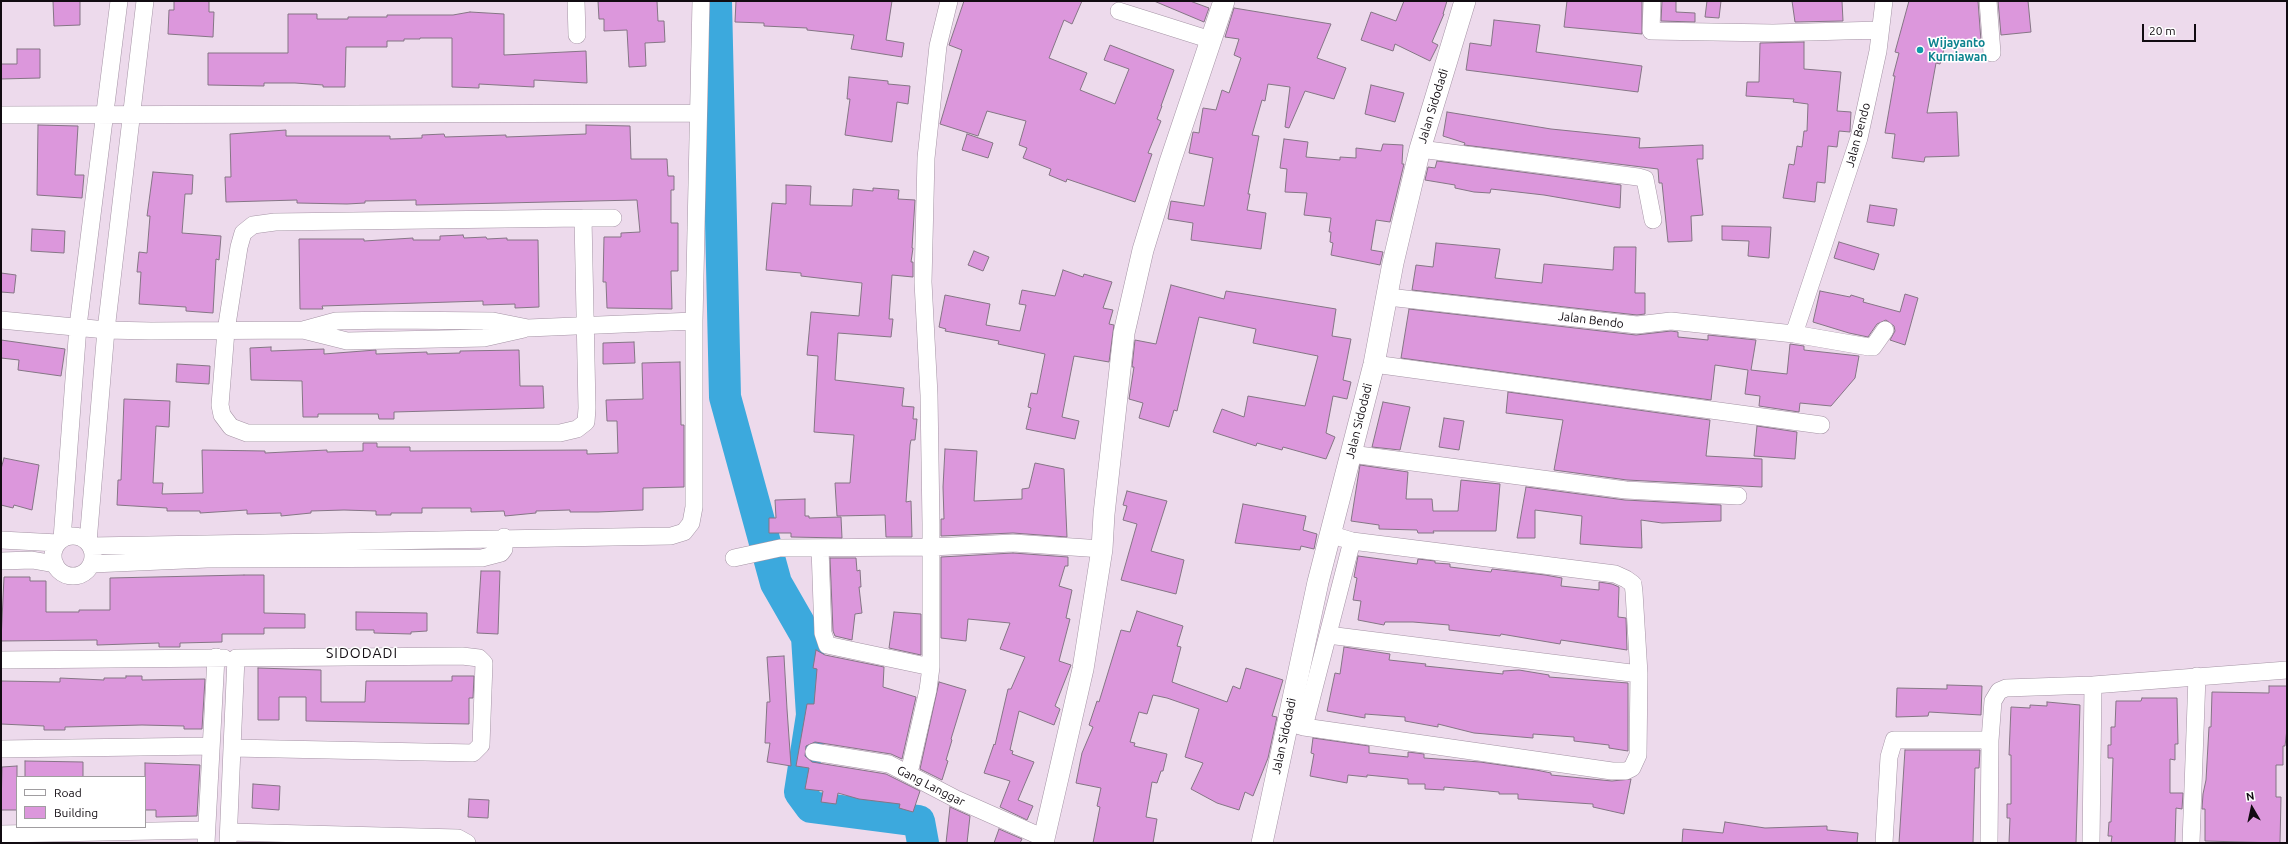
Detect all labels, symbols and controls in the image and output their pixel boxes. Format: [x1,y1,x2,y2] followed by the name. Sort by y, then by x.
[2144,16,2198,42] scale bar
[2149,24,2176,37] text: 20 m
[1928,36,1987,64] place label: Wijayanto Kurniawan
[1915,45,1925,55] marker: Wijayanto Kurniawan
[1415,67,1451,145] street label: Jalan Sidodadi
[1842,101,1874,169] street label: Jalan Bendo
[1557,309,1625,331] street label: Jalan Bendo
[1343,382,1375,460] street label: Jalan Sidodadi
[326,645,398,661] district label: SIDODADI
[1269,697,1299,775] street label: Jalan Sidodadi
[895,763,967,809] street label: Gang Langgar
[16,776,146,828] legend
[54,786,82,799] text: Road
[2232,788,2272,828] north arrow
[2245,790,2255,803] text: N
[54,806,98,819] text: Building

